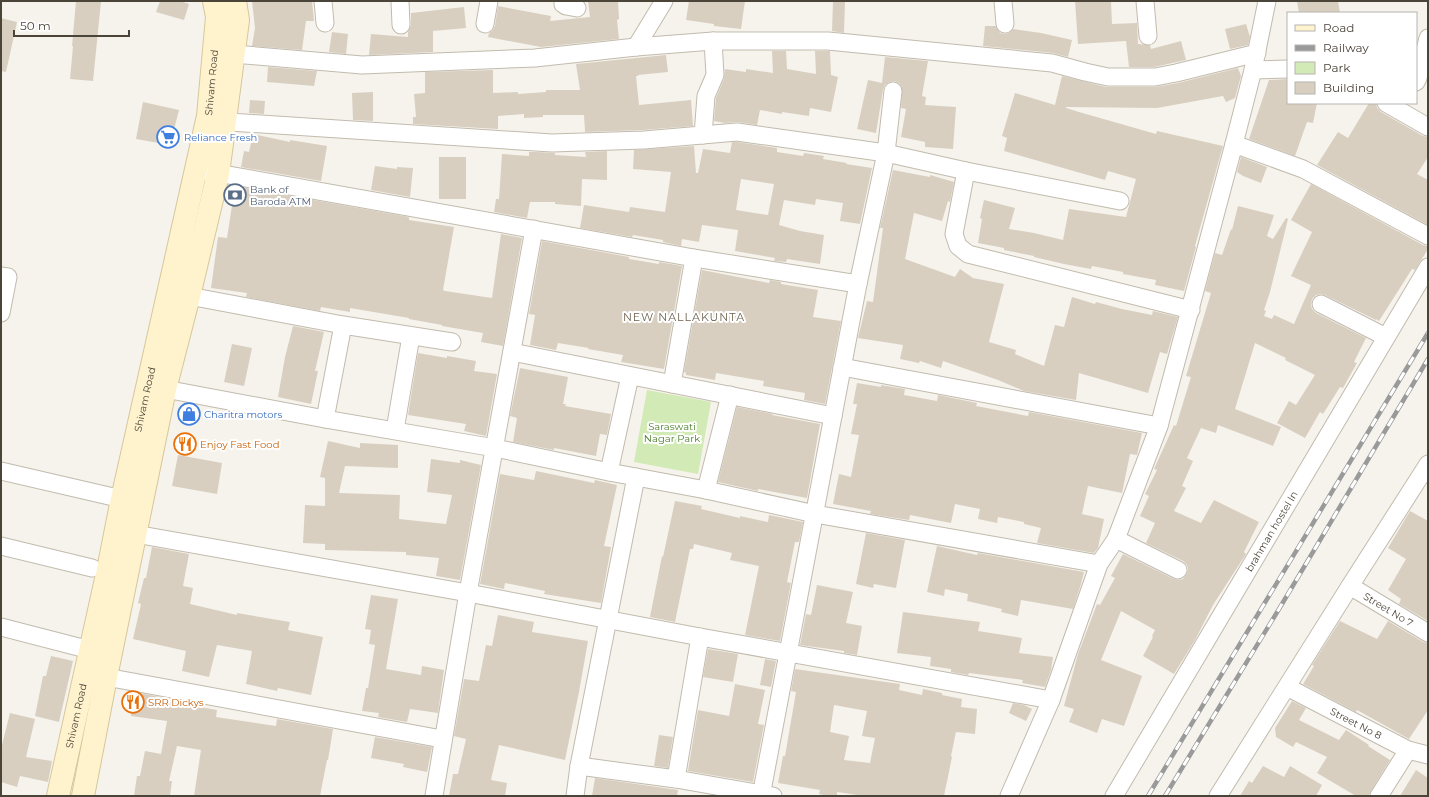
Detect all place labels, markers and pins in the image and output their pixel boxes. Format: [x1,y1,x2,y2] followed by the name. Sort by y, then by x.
[155,124,181,150] supermarket icon: Reliance Fresh
[184,131,257,144] place label: Reliance Fresh
[222,182,248,208] bank icon: Bank of Baroda ATM
[250,183,311,208] place label: Bank of Baroda ATM
[176,401,202,427] shop icon: Charitra motors
[204,408,282,421] place label: Charitra motors
[172,431,198,457] restaurant icon: Enjoy Fast Food
[200,438,279,451] place label: Enjoy Fast Food
[120,689,146,715] restaurant icon: SRR Dickys
[148,696,204,709] place label: SRR Dickys

